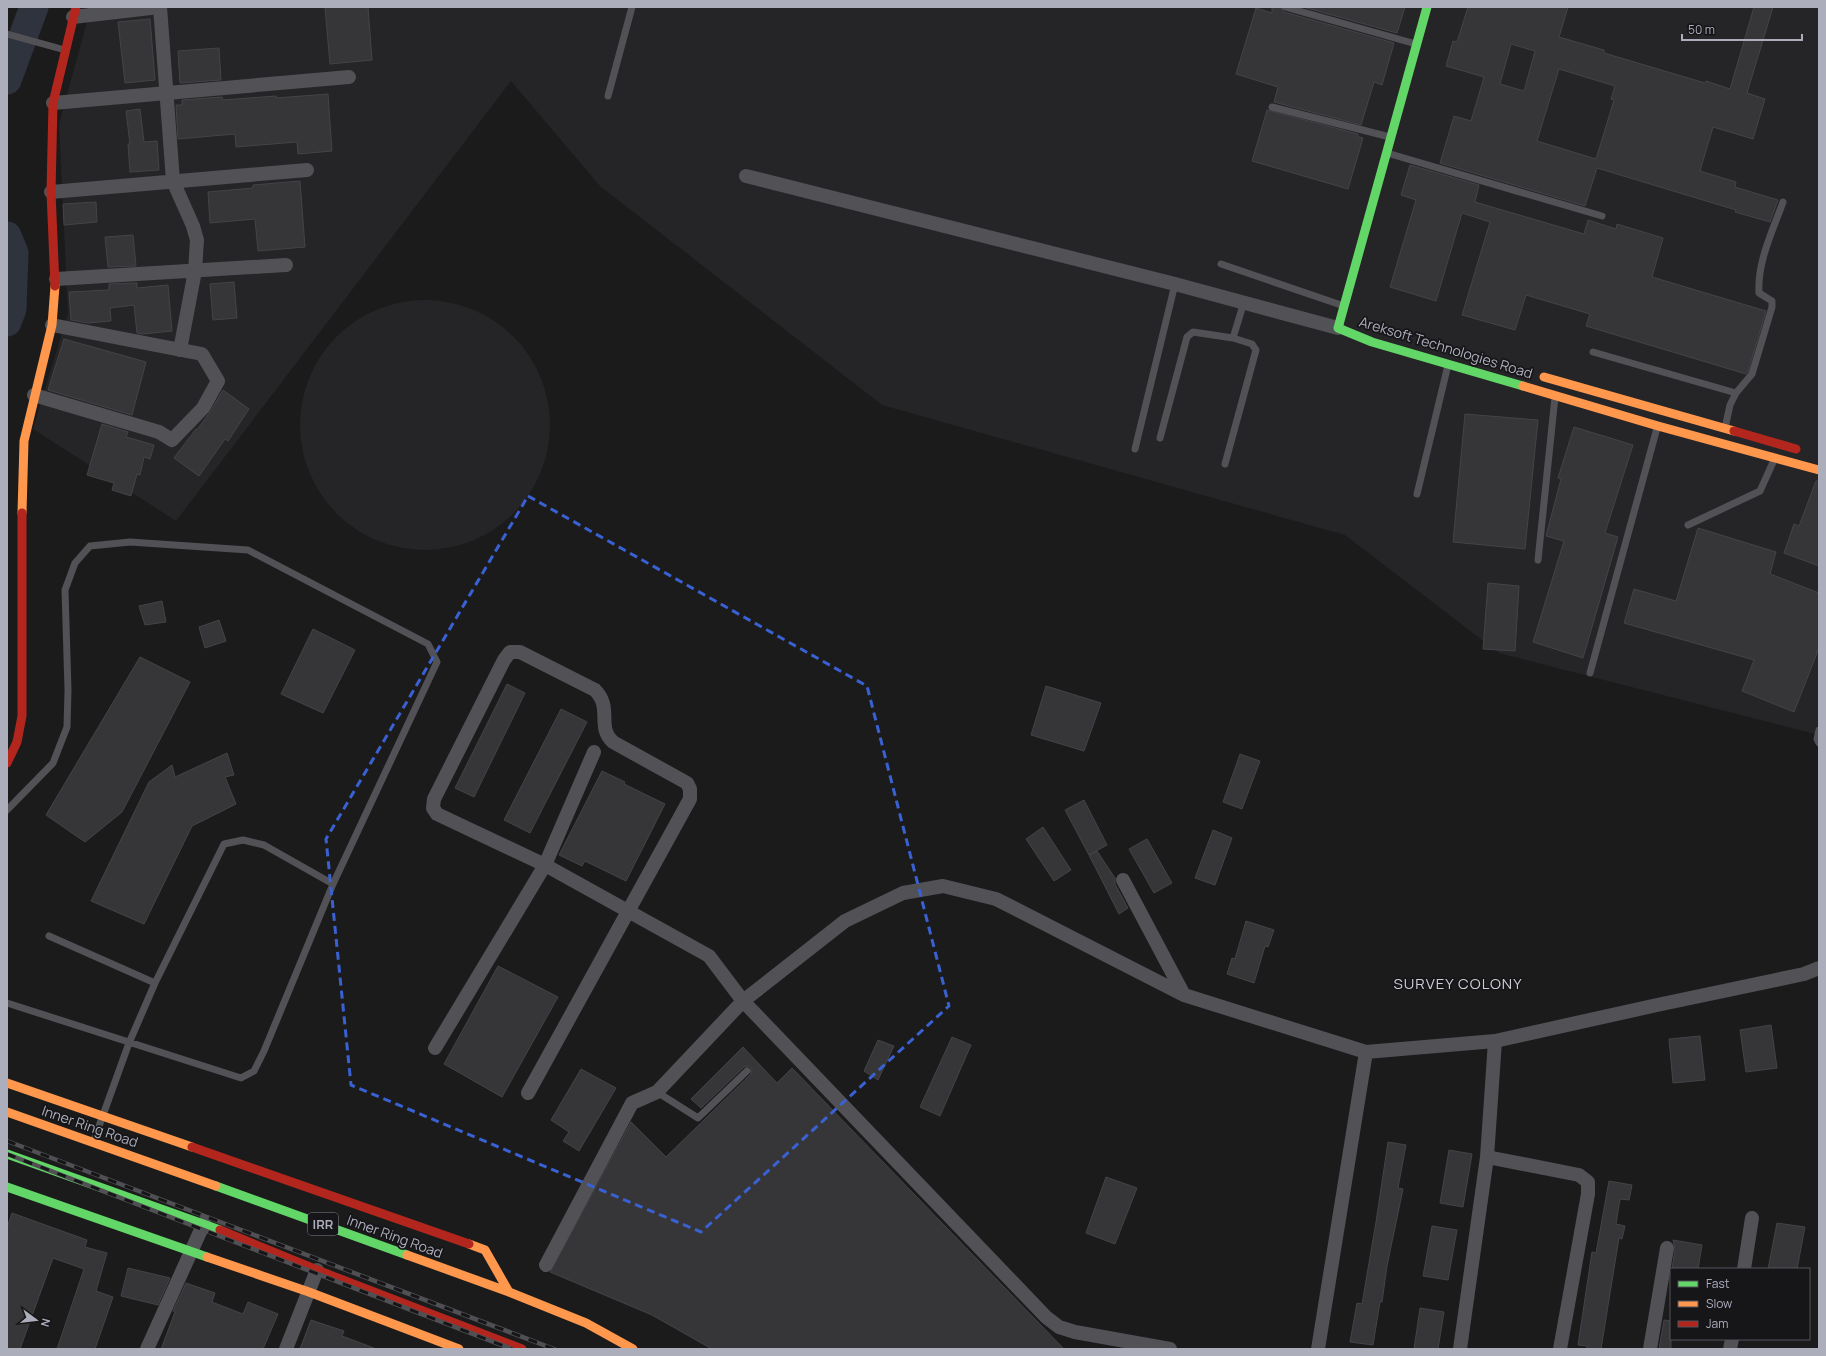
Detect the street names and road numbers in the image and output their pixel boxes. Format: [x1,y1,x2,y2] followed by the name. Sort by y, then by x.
[1357,312,1535,382] street label: Areksoft Technologies Road
[39,1101,141,1151] street label: Inner Ring Road
[344,1210,446,1262] street label: Inner Ring Road
[308,1213,338,1235] road number: IRR

